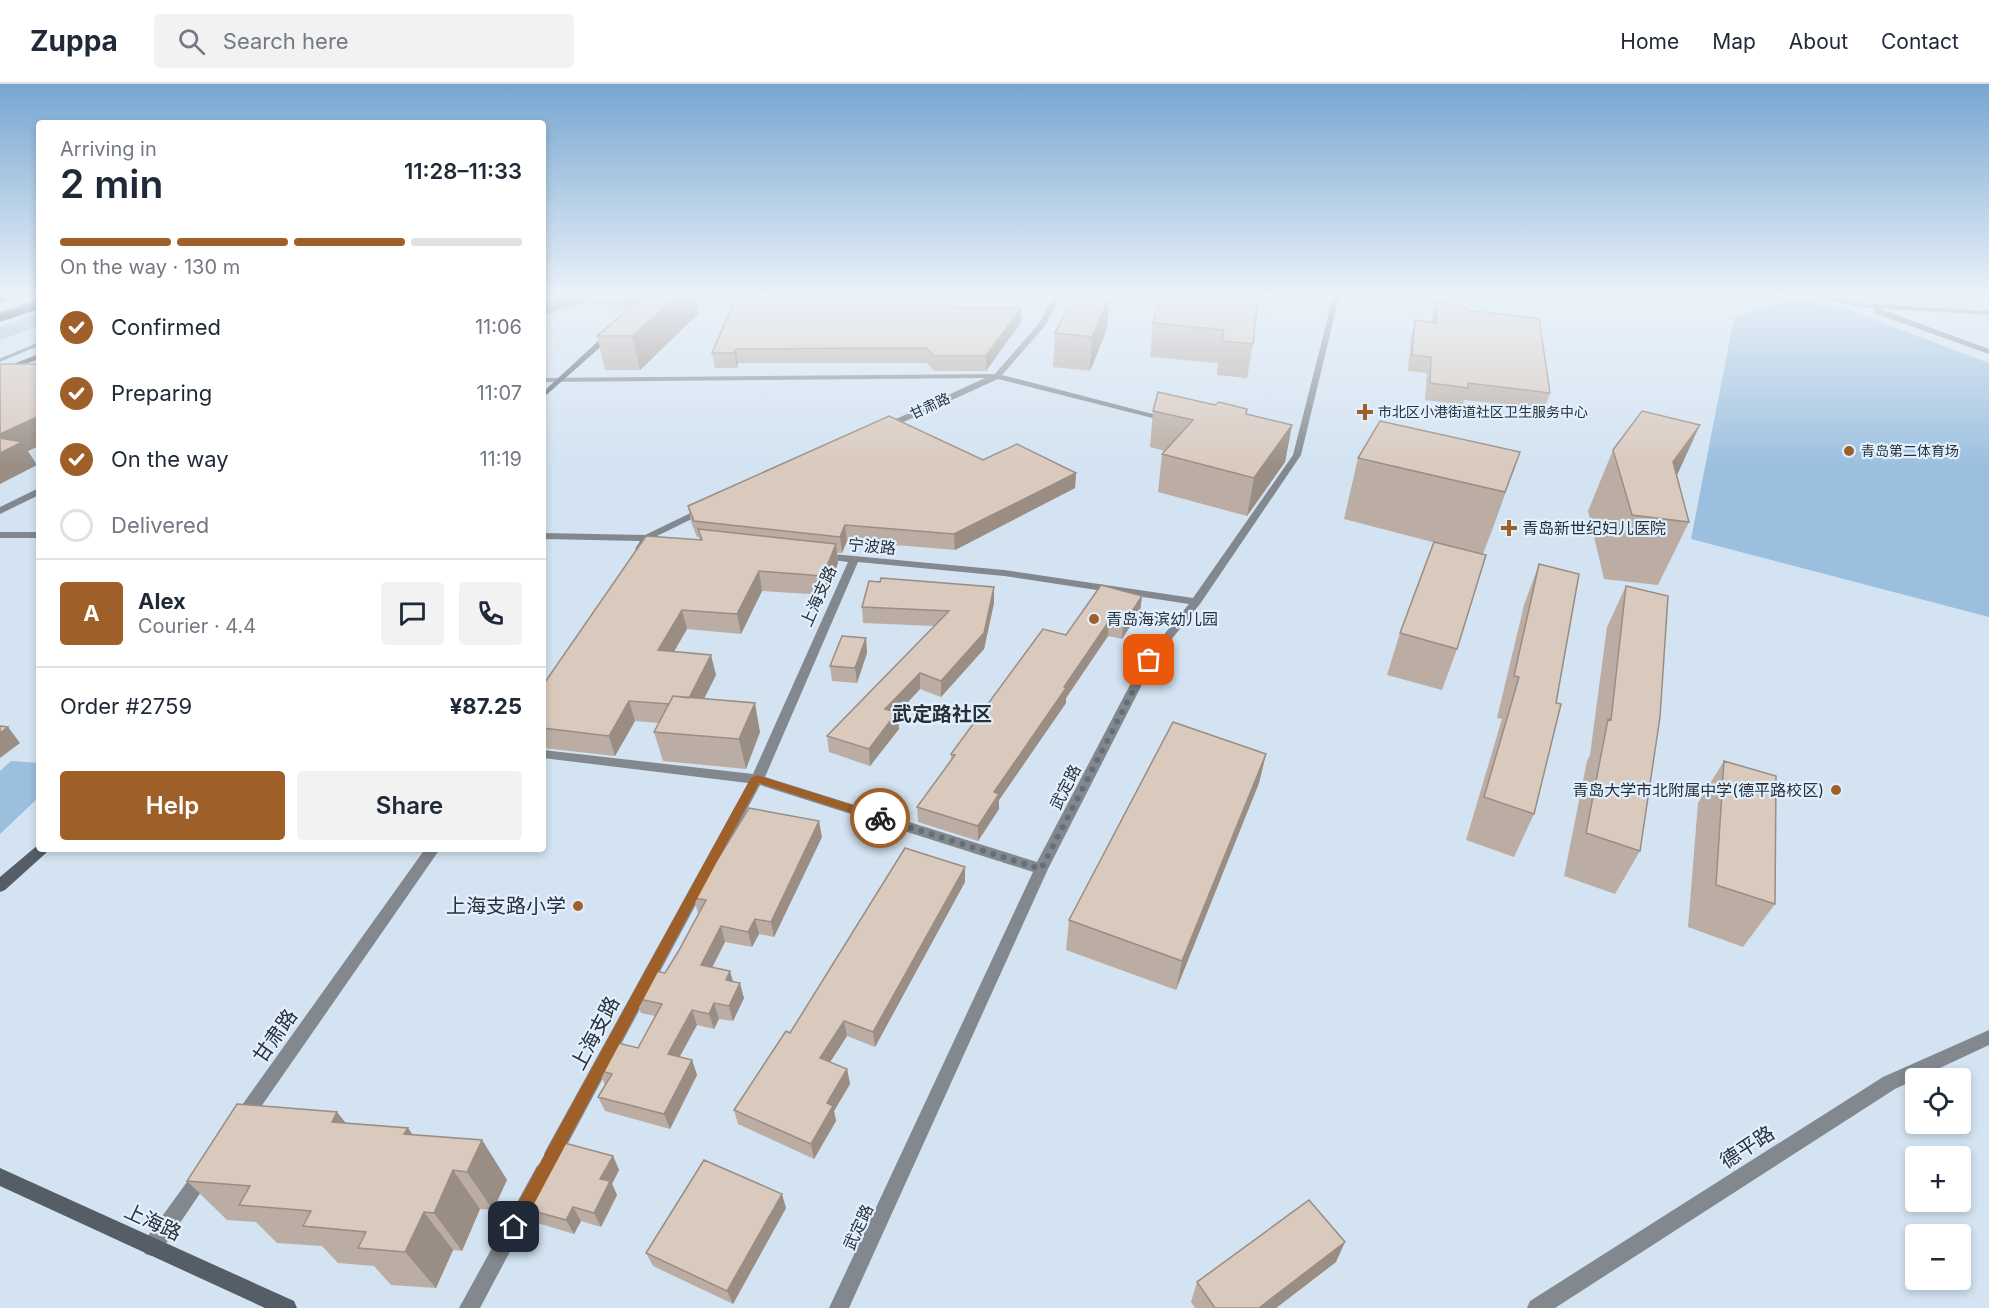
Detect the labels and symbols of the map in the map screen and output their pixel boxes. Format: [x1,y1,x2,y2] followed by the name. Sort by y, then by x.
[907,389,952,422] street label: 甘肃路
[1356,403,1374,421] marker: 市北区小港街道社区卫生服务中心
[1378,403,1588,420] place label: 市北区小港街道社区卫生服务中心
[1861,442,1959,459] place label: 青岛第二体育场
[1842,444,1856,458] marker: 青岛第二体育场
[1522,518,1666,538] place label: 青岛新世纪妇儿医院
[1500,519,1518,537] marker: 青岛新世纪妇儿医院
[847,534,897,558] street label: 宁波路
[796,563,840,629] street label: 上海支路
[1106,609,1218,629] place label: 青岛海滨幼儿园
[1087,612,1101,626] marker: 青岛海滨幼儿园
[1123,634,1174,685] pin
[892,702,992,726] district label: 武定路社区
[1045,761,1085,813] street label: 武定路
[1572,780,1824,800] place label: 青岛大学市北附属中学(德平路校区)
[1829,783,1843,797] marker: 青岛大学市北附属中学(德平路校区)
[850,788,910,848] courier
[446,894,566,918] place label: 上海支路小学
[571,899,585,913] marker: 上海支路小学
[566,992,624,1074] street label: 上海支路
[248,1005,302,1067] street label: 甘肃路
[1715,1121,1779,1173] street label: 德平路
[121,1198,185,1246] street label: 上海路
[488,1201,539,1252] pin
[839,1201,877,1253] street label: 武定路

